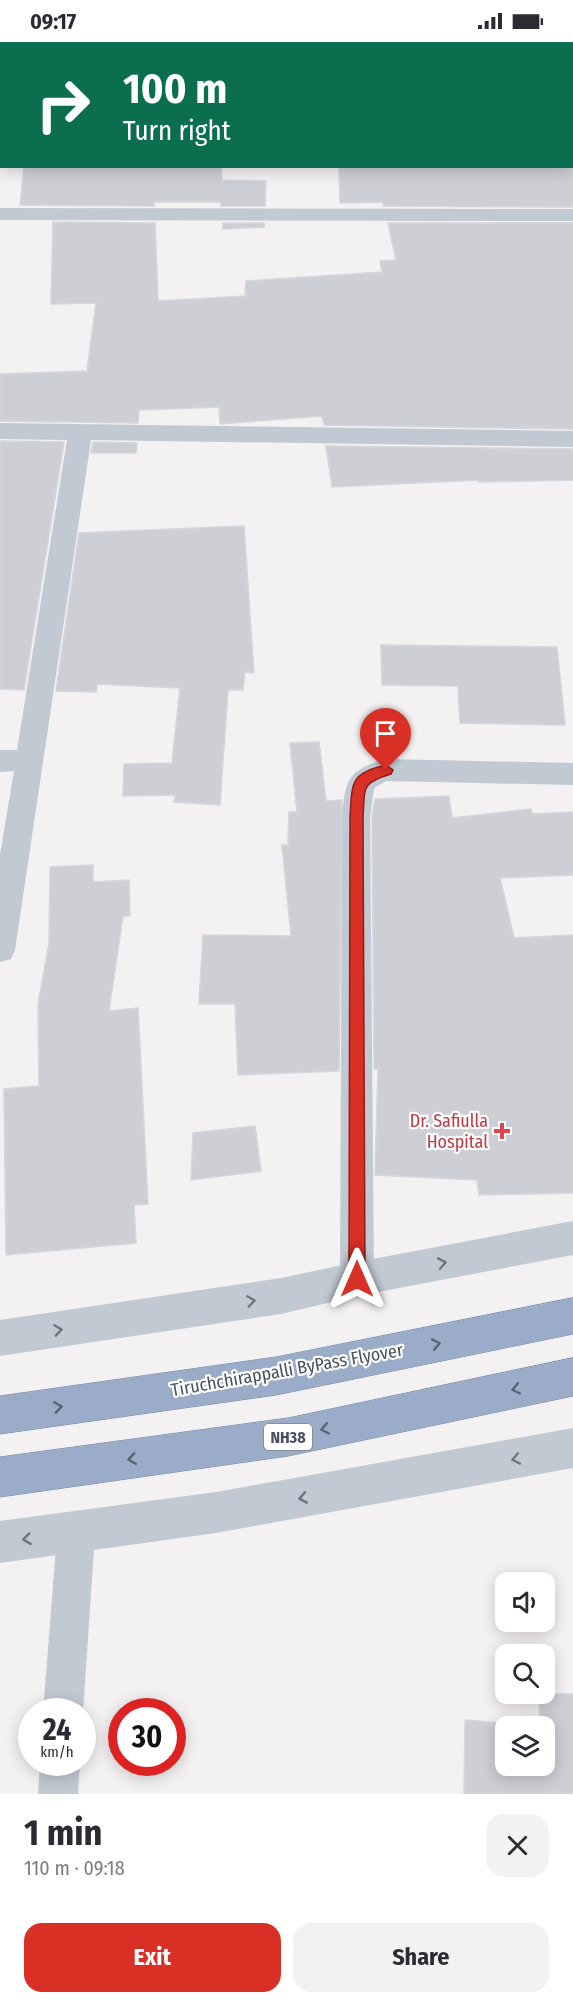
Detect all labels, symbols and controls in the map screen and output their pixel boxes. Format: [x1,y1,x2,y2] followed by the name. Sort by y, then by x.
[30,8,76,35] text: 09:17
[123,64,227,114] text: 100 m
[24,66,102,144] icon: right
[123,115,231,147] text: Turn right
[360,708,411,770] pin
[369,717,402,750] icon: arrive
[410,1110,488,1153] place label: Dr. Safiulla Hospital
[493,1122,511,1140] marker: Dr. Safiulla Hospital
[325,1247,389,1311] position arrow
[437,1257,447,1270] one-way arrow
[246,1295,255,1307] one-way arrow
[53,1324,62,1336] one-way arrow
[431,1338,441,1351] one-way arrow
[169,1339,405,1401] street label: Tiruchchirappalli ByPass Flyover
[511,1382,521,1395] one-way arrow
[53,1402,63,1414] one-way arrow
[320,1422,330,1435] one-way arrow
[264,1424,312,1450] road number: NH38
[128,1452,137,1464] one-way arrow
[511,1452,521,1465] one-way arrow
[299,1492,308,1504] one-way arrow
[23,1532,32,1545] one-way arrow
[495,1572,555,1776] map controls
[495,1572,555,1632] button: sound
[495,1644,555,1704] button: search
[108,1698,186,1776] speed limit sign: 30
[43,1712,71,1748] text: 24
[495,1716,555,1776] button: layers
[40,1743,74,1761] text: km/h
[24,1811,102,1855] text: 1 min
[486,1814,549,1877] button: close
[24,1856,125,1880] text: 110 m · 09:18
[24,1923,281,1992] button: Exit
[293,1923,549,1992] button: Share

